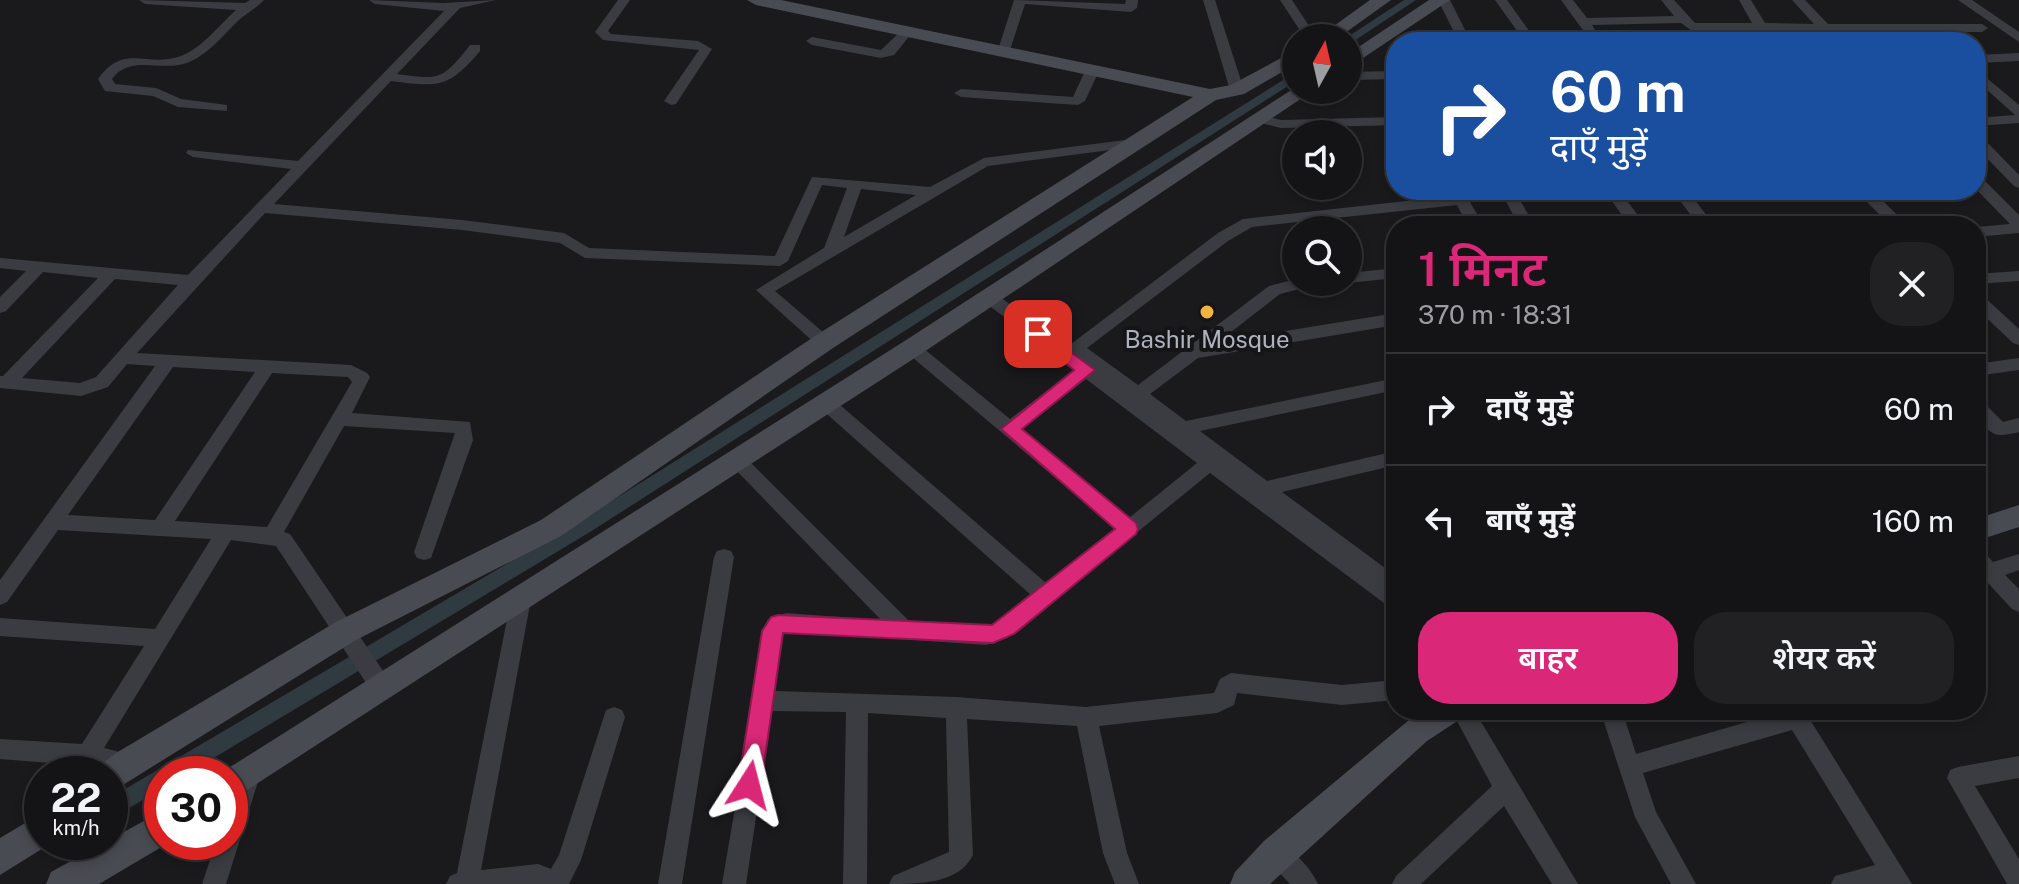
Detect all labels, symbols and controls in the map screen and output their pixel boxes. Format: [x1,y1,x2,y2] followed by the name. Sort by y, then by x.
[1282,24,1362,104] north arrow
[1282,24,1362,296] map controls
[1550,59,1686,125] text: 60 m
[1418,64,1522,168] icon: right
[1282,120,1362,200] button: sound
[1550,126,1648,168] text: दाएँ मुड़ें
[1282,216,1362,296] button: search
[1418,240,1547,297] text: 1 मिनट
[1870,242,1954,326] button: close
[1418,299,1572,330] text: 370 m · 18:31
[1004,300,1072,368] pin
[1198,303,1216,321] marker: Bashir Mosque
[1016,312,1060,356] icon: arrive
[1124,325,1290,353] place label: Bashir Mosque
[1418,387,1462,431] icon: right
[1486,389,1573,425] text: दाएँ मुड़ें
[1884,391,1954,427] text: 60 m
[1418,499,1462,543] icon: left
[1486,501,1575,537] text: बाएँ मुड़ें
[1872,503,1954,539] text: 160 m
[1418,612,1678,704] button: बाहर
[1694,612,1954,704] button: शेयर करें
[707,743,791,827] position arrow
[144,756,248,860] speed limit sign: 30
[51,774,101,821] text: 22
[52,816,100,840] text: km/h

